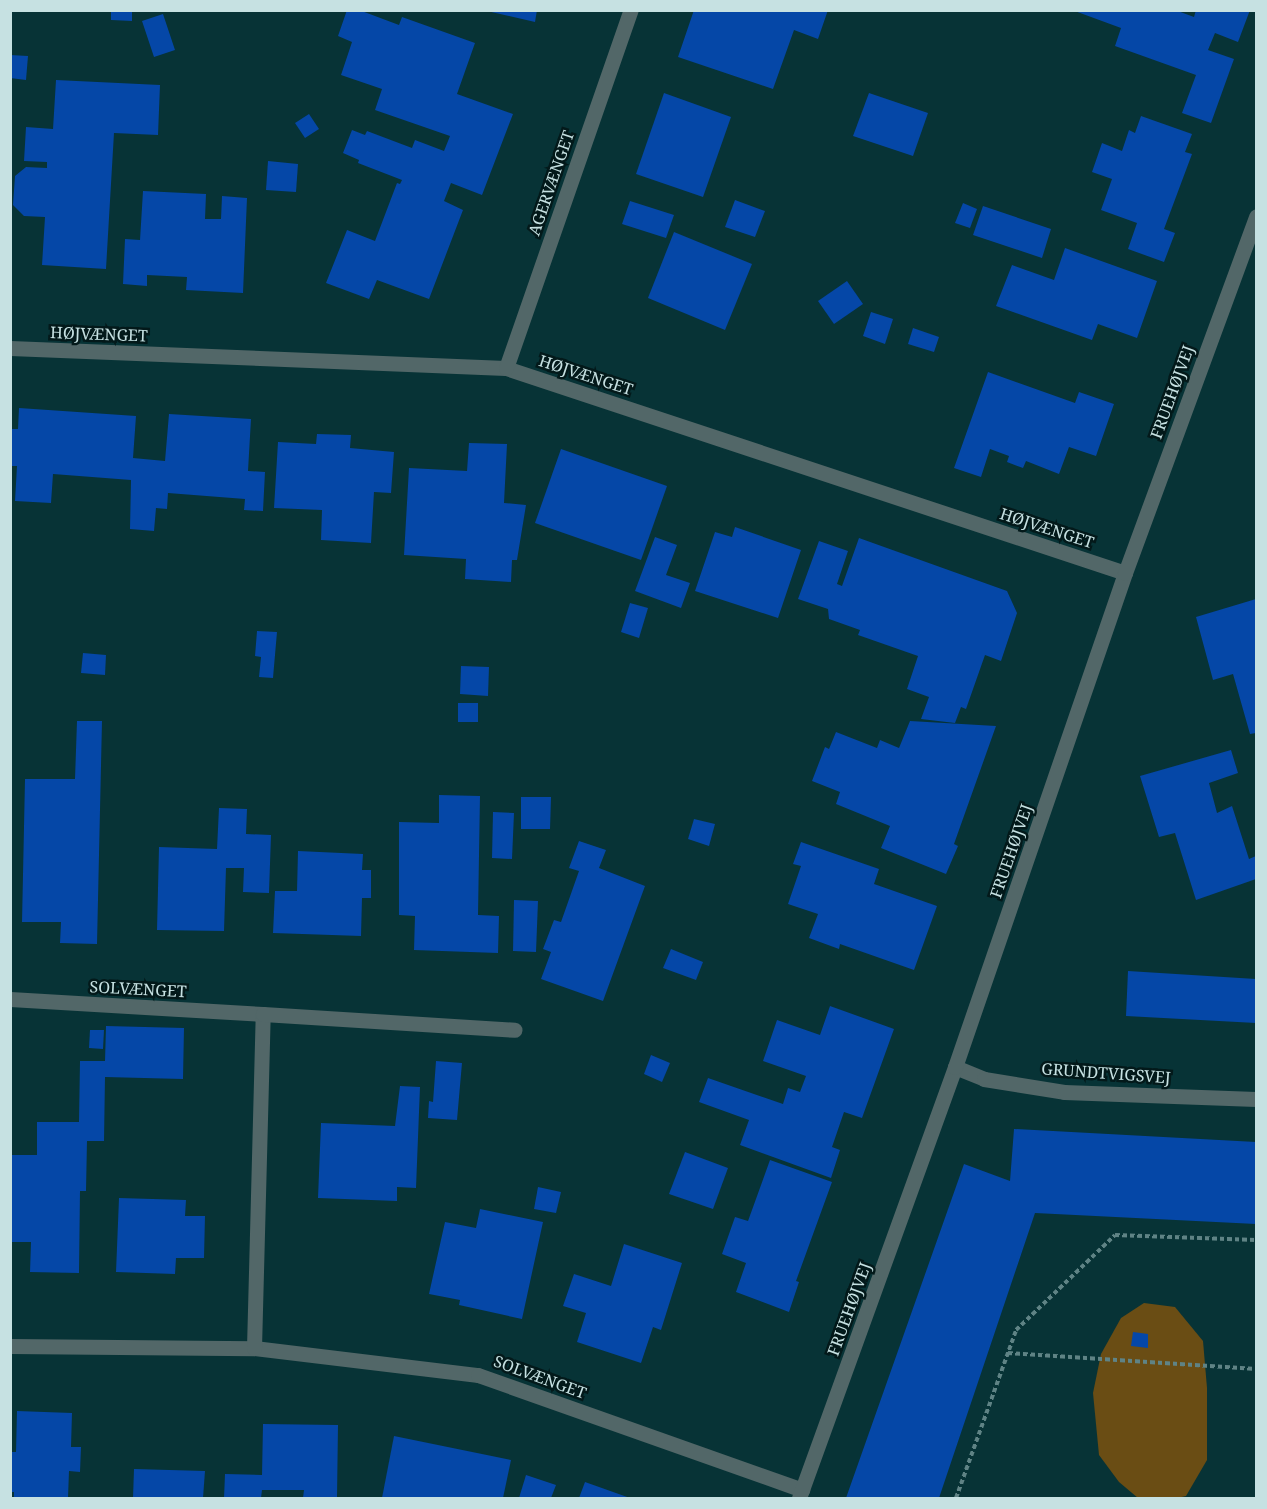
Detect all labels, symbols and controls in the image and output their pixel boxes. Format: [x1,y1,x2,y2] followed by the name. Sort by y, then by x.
[524,128,578,238] street label: AGERVÆNGET
[50,323,148,345] street label: HØJVÆNGET
[1146,343,1198,441] street label: FRUEHØJVEJ
[537,351,635,399] street label: HØJVÆNGET
[998,504,1096,552] street label: HØJVÆNGET
[986,802,1036,900] street label: FRUEHØJVEJ
[89,977,187,1001] street label: SOLVÆNGET
[1041,1059,1171,1087] street label: GRUNDTVIGSVEJ
[823,1260,875,1358] street label: FRUEHØJVEJ
[491,1351,589,1403] street label: SOLVÆNGET

